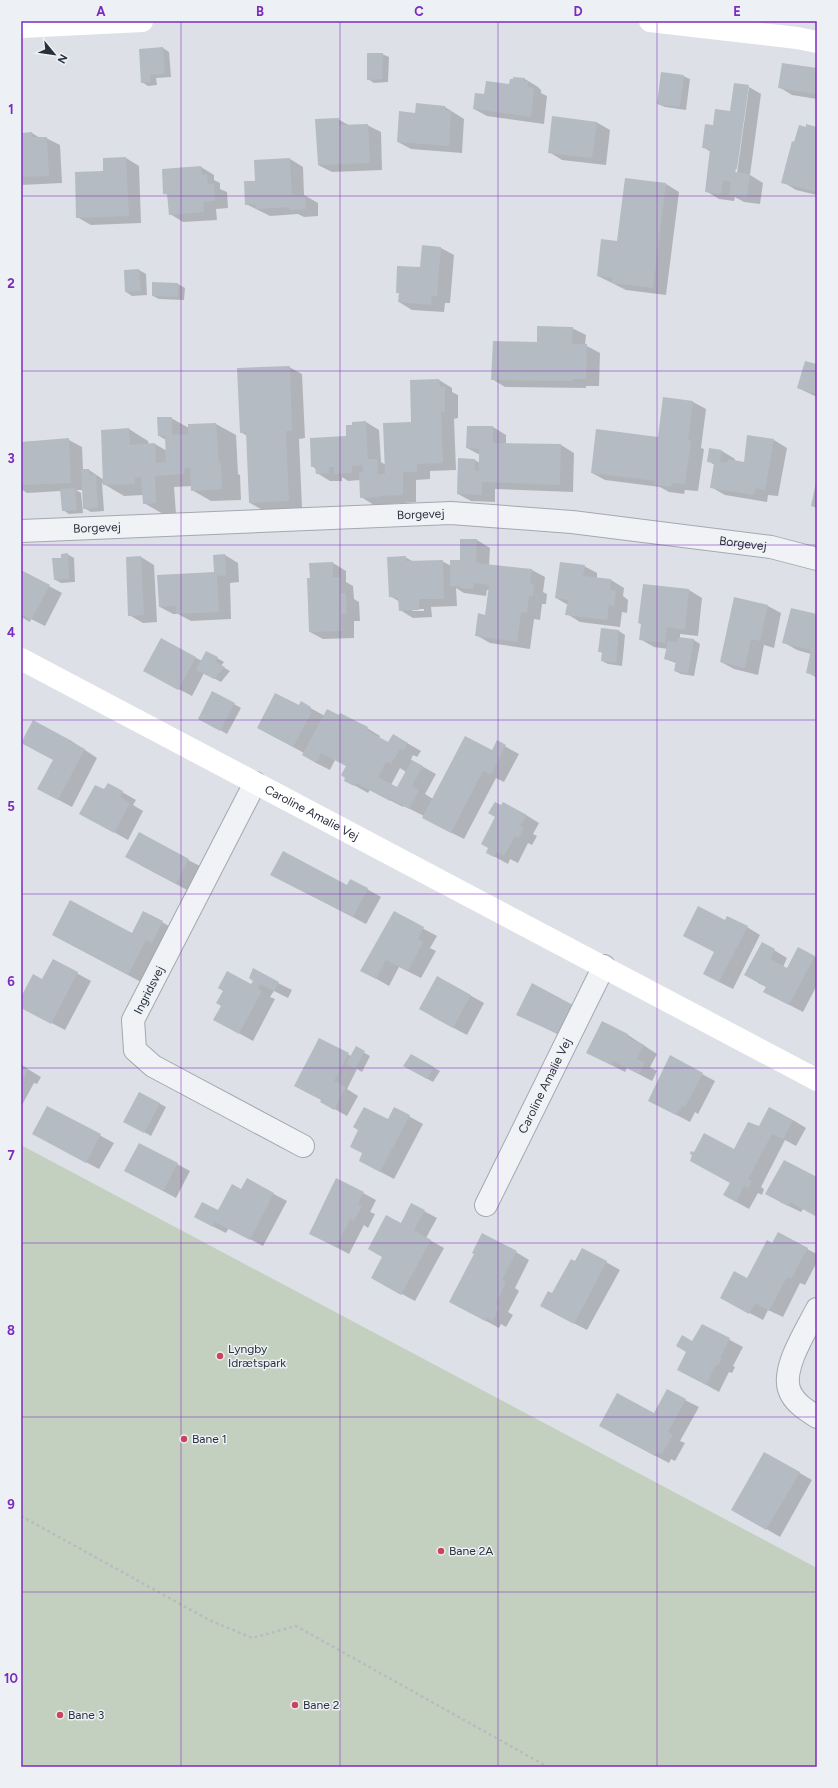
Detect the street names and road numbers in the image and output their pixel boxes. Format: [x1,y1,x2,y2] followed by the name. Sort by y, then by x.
[397,506,445,522] street label: Borgevej
[73,520,121,536] street label: Borgevej
[718,534,767,553] street label: Borgevej
[262,782,361,843] street label: Caroline Amalie Vej
[131,964,167,1016] street label: Ingridsvej
[515,1036,574,1136] street label: Caroline Amalie Vej

